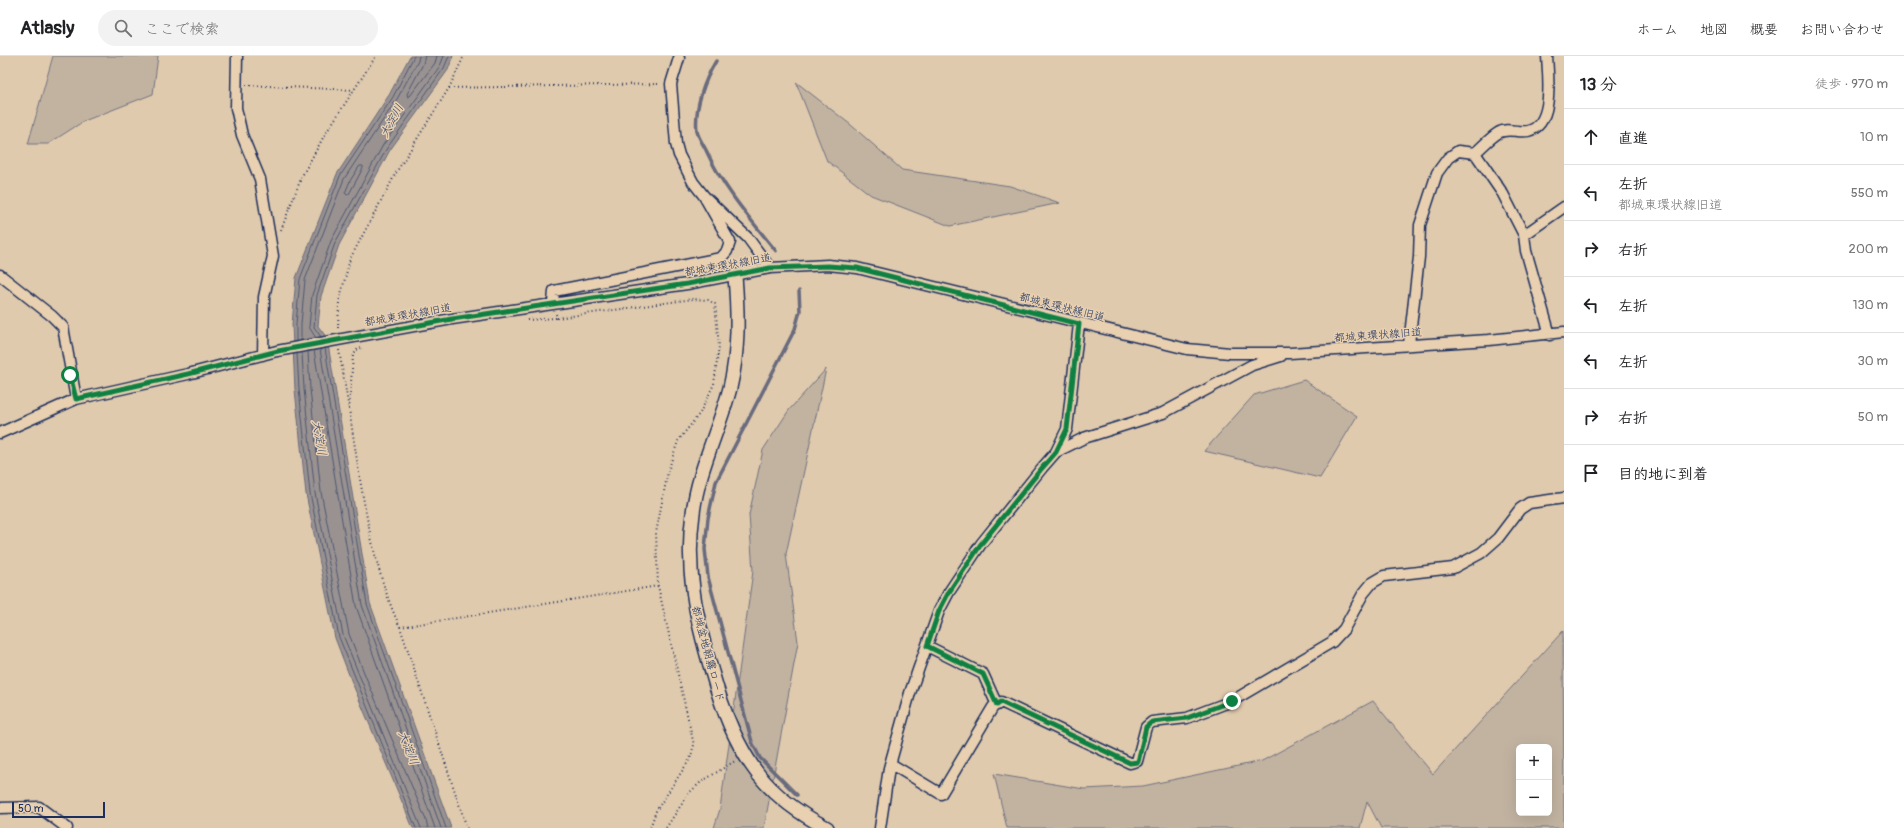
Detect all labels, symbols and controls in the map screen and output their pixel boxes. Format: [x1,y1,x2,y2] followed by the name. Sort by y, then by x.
[98,10,378,46] search box
[20,16,74,40] text: Atlasly
[112,17,134,39] icon: search
[144,20,220,39] text: ここで検索
[1637,21,1678,38] text: ホーム
[1700,21,1728,38] text: 地図
[1750,21,1778,38] text: 概要
[1800,21,1884,38] text: お問い合わせ
[1580,74,1617,95] text: 13 分
[1815,76,1888,92] text: 徒歩 · 970 m
[377,102,407,140] water label: 大淀川
[1580,126,1602,148] icon: ahead
[1618,129,1648,148] text: 直進
[1860,129,1888,145] text: 10 m
[1618,175,1648,194] text: 左折
[1580,182,1602,204] icon: left
[1851,185,1888,201] text: 550 m
[1618,197,1722,213] text: 都城東環状線旧道
[1580,238,1602,260] icon: right
[1618,241,1648,260] text: 右折
[1849,241,1888,257] text: 200 m
[684,251,772,279] street label: 都城東環状線旧道
[1018,290,1106,324] street label: 都城東環状線旧道
[1580,294,1602,316] icon: left
[1618,297,1648,316] text: 左折
[1852,297,1888,313] text: 130 m
[364,301,452,329] street label: 都城東環状線旧道
[1334,325,1422,345] street label: 都城東環状線旧道
[1580,350,1602,372] icon: left
[1618,353,1648,372] text: 左折
[1858,353,1888,369] text: 30 m
[61,366,79,384] route start
[1580,406,1602,428] icon: right
[1618,409,1648,428] text: 右折
[1858,409,1888,425] text: 50 m
[308,419,330,457] water label: 大淀川
[1580,462,1602,484] icon: arrive
[1618,465,1708,484] text: 目的地に到着
[689,605,727,703] street label: 都城盆地朝霧ロード
[1223,692,1241,710] route end
[395,729,421,767] water label: 大淀川
[1516,744,1552,816] map controls
[1516,744,1552,780] button: +
[1516,780,1552,816] button: −
[12,800,105,819] scale bar
[18,802,44,815] text: 50 m

